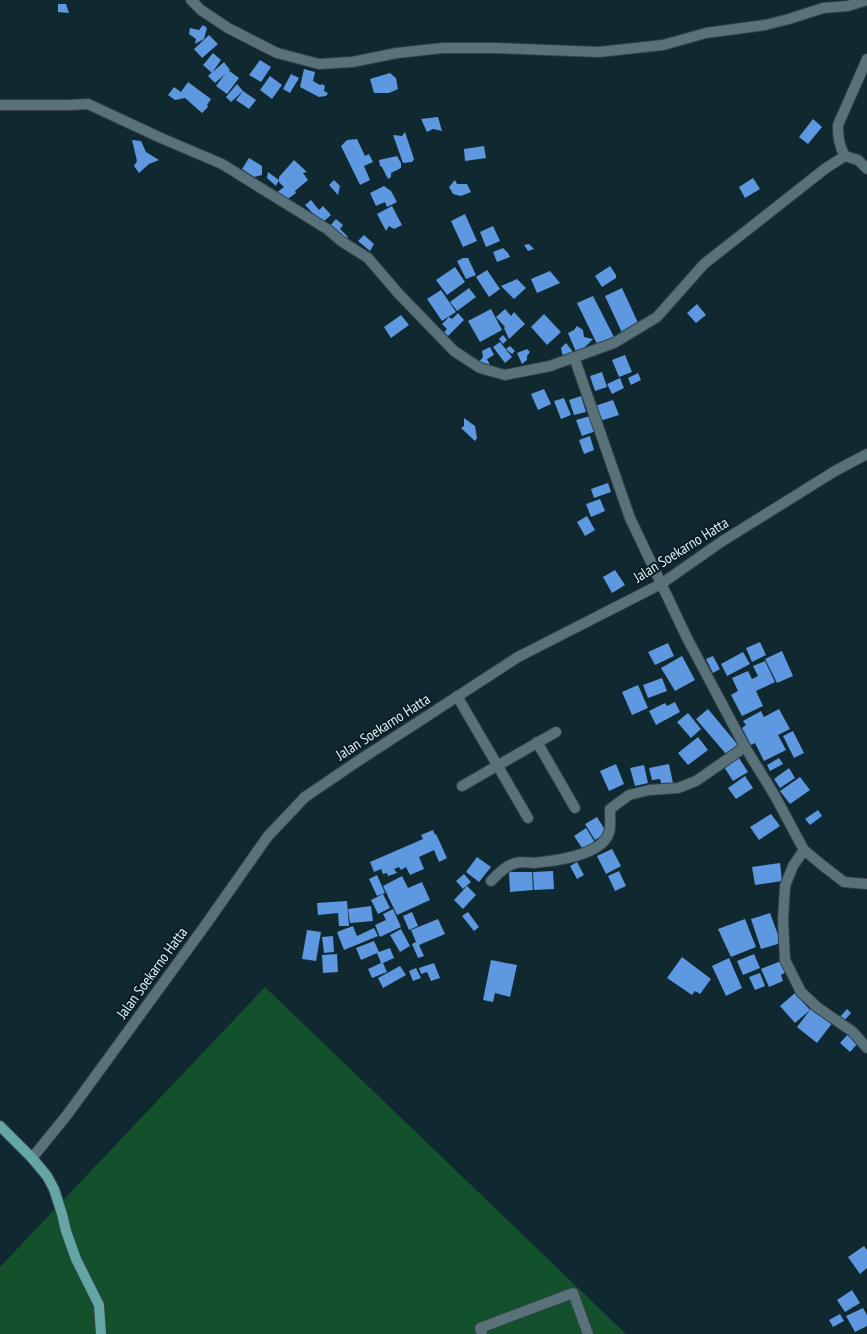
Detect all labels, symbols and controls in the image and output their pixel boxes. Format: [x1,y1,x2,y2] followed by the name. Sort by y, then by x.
[629,513,732,587] street label: Jalan Soekarno Hatta
[331,689,433,765] street label: Jalan Soekarno Hatta
[111,923,191,1023] street label: Jalan Soekarno Hatta

